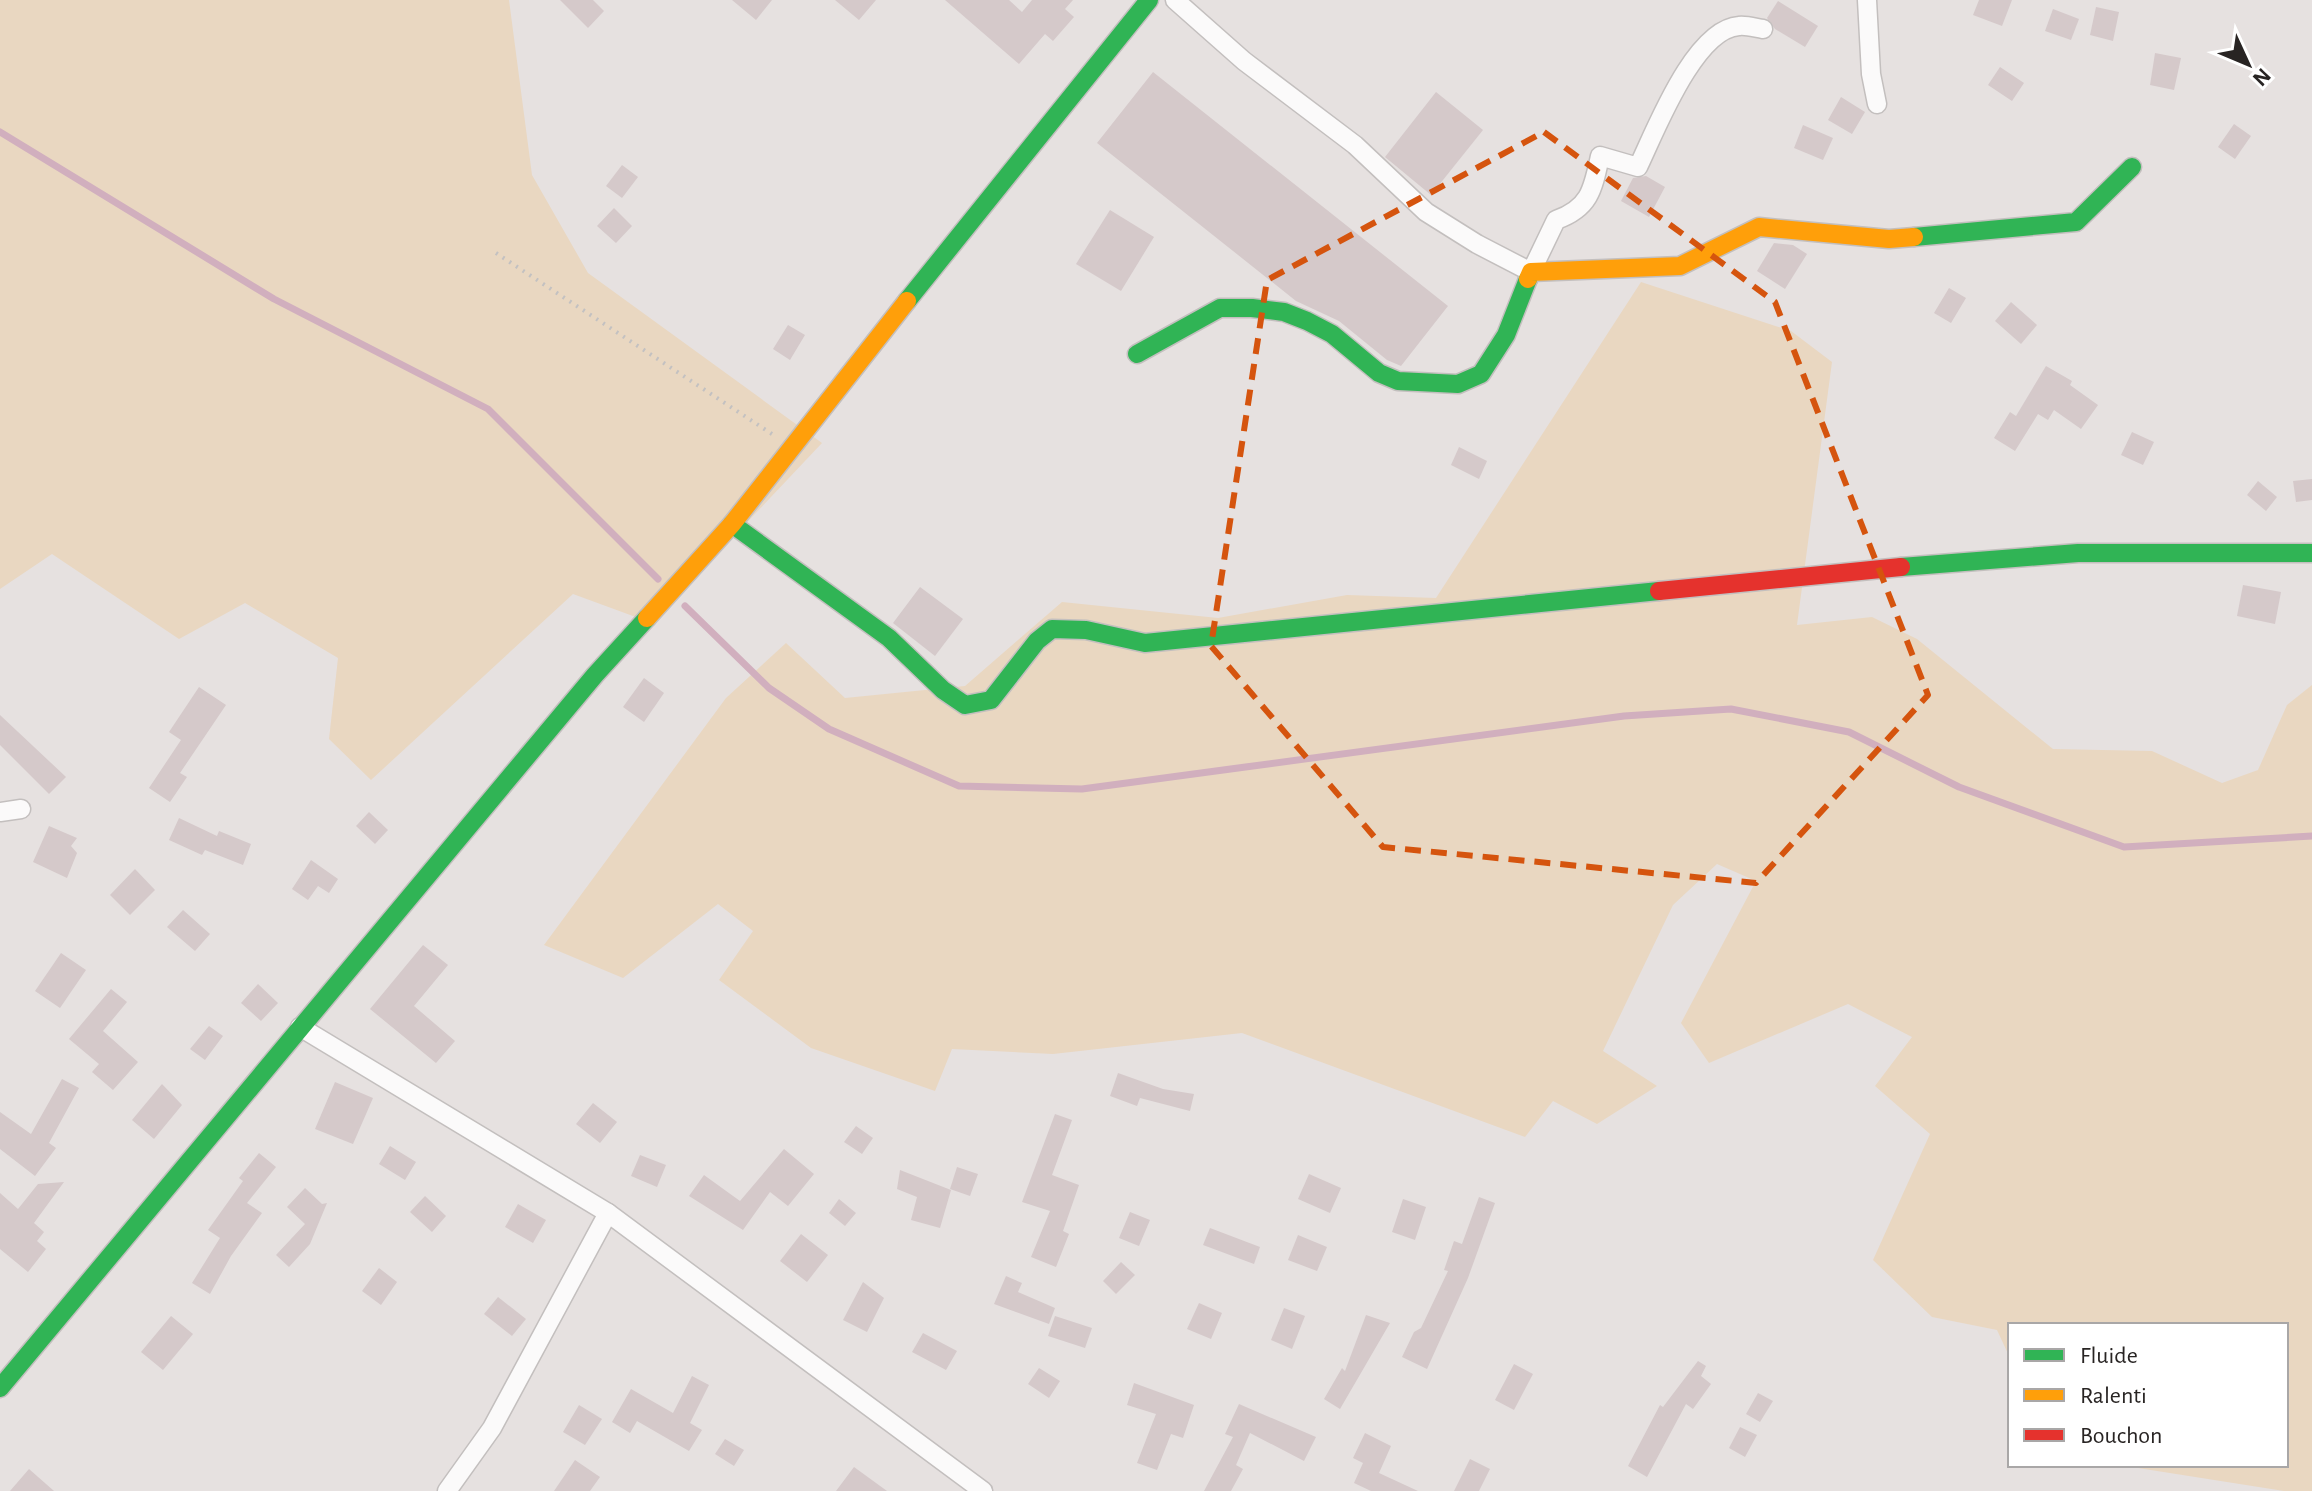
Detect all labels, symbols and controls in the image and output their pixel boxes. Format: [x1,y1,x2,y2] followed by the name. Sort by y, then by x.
[2208,24,2288,104] north arrow
[2248,64,2275,90] text: N
[2008,1323,2288,1467] legend
[2080,1344,2138,1368] text: Fluide
[2080,1384,2147,1408] text: Ralenti
[2080,1424,2162,1448] text: Bouchon

